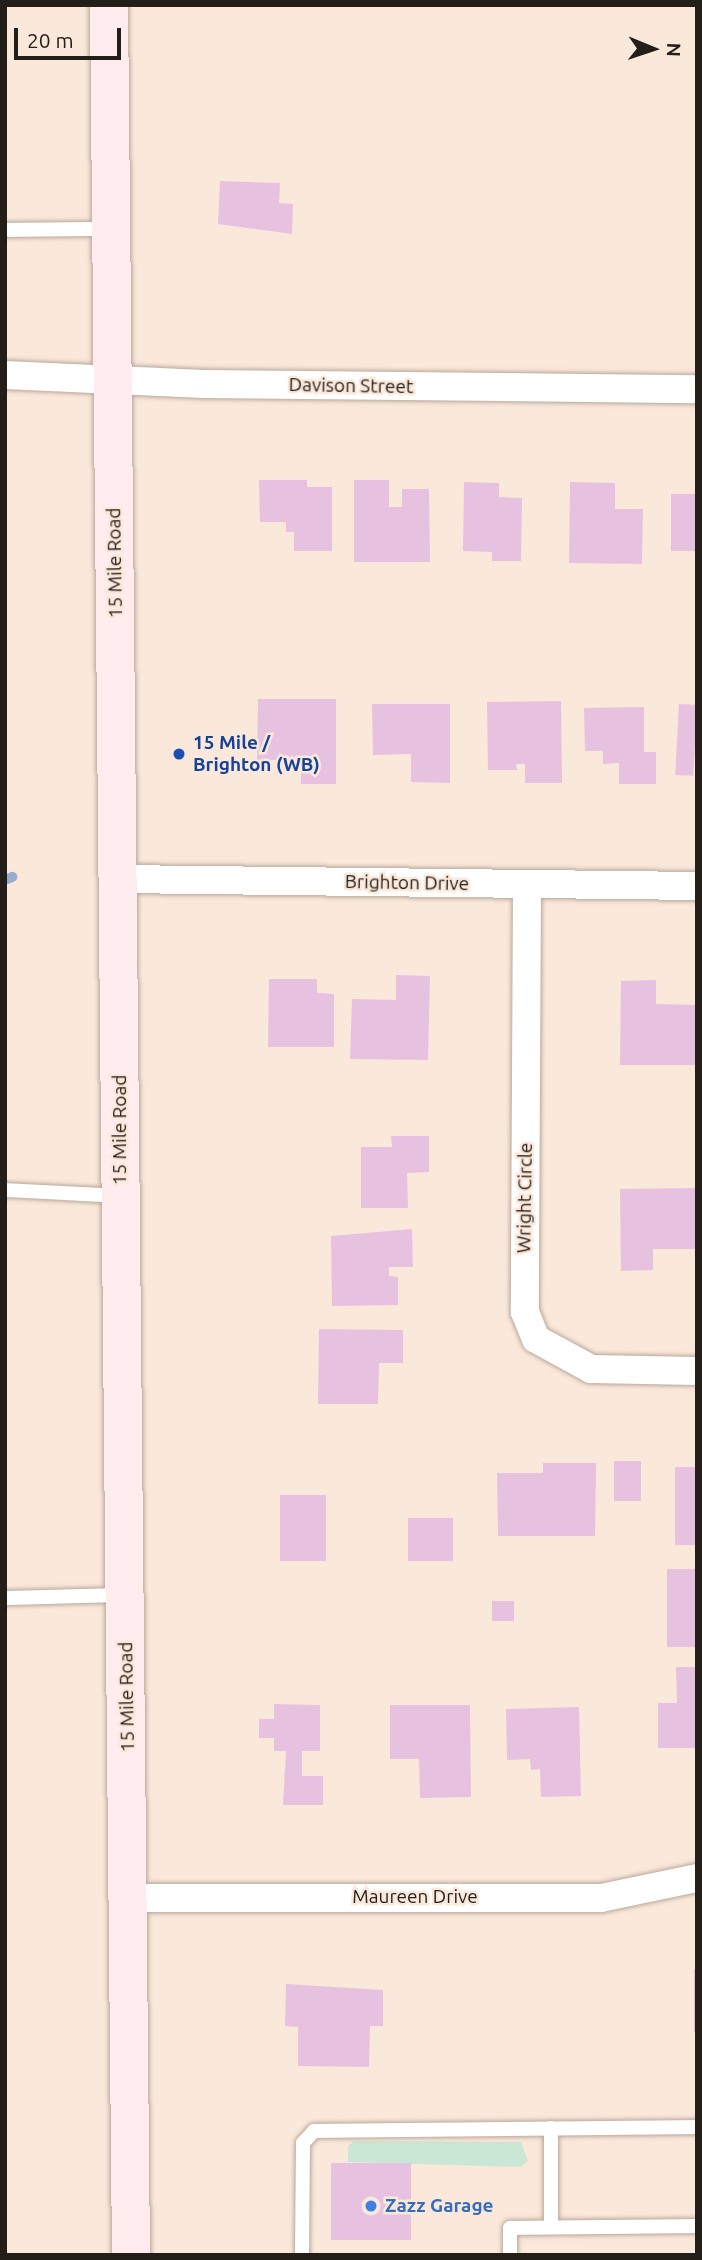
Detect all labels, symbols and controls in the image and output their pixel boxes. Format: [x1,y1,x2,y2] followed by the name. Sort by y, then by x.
[18,14,124,58] scale bar
[618,14,688,84] north arrow
[27,28,74,52] text: 20 m
[663,42,685,57] text: N
[288,374,414,398] street label: Davison Street
[103,508,127,618] street label: 15 Mile Road
[193,732,320,776] place label: 15 Mile / Brighton (WB)
[171,746,187,762] marker: 15 Mile / Brighton (WB)
[345,871,469,895] street label: Brighton Drive
[109,1075,131,1185] street label: 15 Mile Road
[513,1143,537,1253] street label: Wright Circle
[115,1642,139,1752] street label: 15 Mile Road
[352,1886,478,1908] street label: Maureen Drive
[385,2195,494,2217] place label: Zazz Garage
[363,2198,379,2214] marker: Zazz Garage

